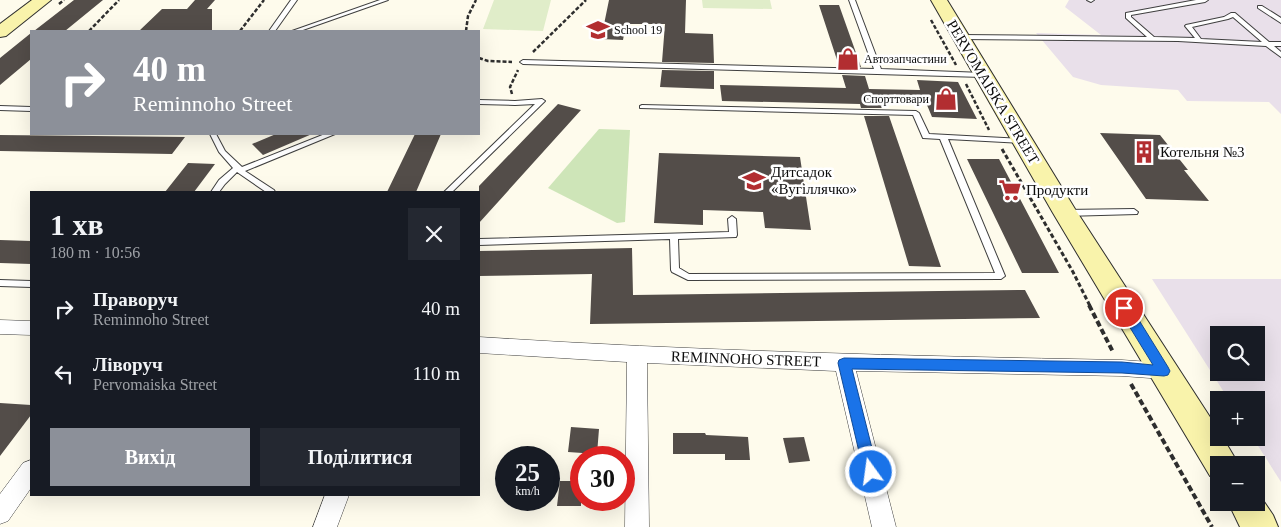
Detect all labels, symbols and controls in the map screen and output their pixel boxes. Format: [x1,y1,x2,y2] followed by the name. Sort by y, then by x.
[585,17,611,43] school or university icon: School 19
[944,17,1042,167] street label: PERVOMAISKA STREET
[614,23,662,37] place label: School 19
[835,46,861,72] shop icon: Автозапчастини
[50,50,115,115] icon: right
[133,50,206,89] text: 40 m
[864,52,947,66] place label: Автозапчастини
[933,86,959,112] shop icon: Спорттовари
[133,91,292,116] text: Reminnoho Street
[863,92,930,106] place label: Спорттовари
[1131,139,1157,165] building icon: Котельня №3
[1160,144,1245,160] place label: Котельня №3
[771,164,857,197] place label: Дитсадок «Вугіллячко»
[741,168,767,194] school or university icon: Дитсадок «Вугіллячко»
[997,177,1023,203] supermarket icon: Продукти
[1026,182,1088,198] place label: Продукти
[50,208,104,241] text: 1 хв
[408,208,460,260] button: close
[50,244,140,261] text: 180 m · 10:56
[1103,287,1145,329] pin
[93,289,178,310] text: Праворуч
[1110,294,1138,322] icon: arrive
[50,295,78,323] icon: right
[421,298,460,319] text: 40 m
[93,311,209,328] text: Reminnoho Street
[1210,326,1265,511] map controls
[1210,326,1265,381] button: search
[671,348,821,370] street label: REMINNOHO STREET
[93,354,163,375] text: Ліворуч
[50,360,78,388] icon: left
[413,363,460,384] text: 110 m
[93,376,217,393] text: Pervomaiska Street
[1210,391,1265,446] button: +
[50,428,250,486] button: Вихід
[260,428,460,486] button: Поділитися
[844,445,896,497] position arrow
[570,446,635,511] speed limit sign: 30
[1210,456,1265,511] button: −
[515,459,540,486] text: 25
[515,484,540,498] text: km/h

